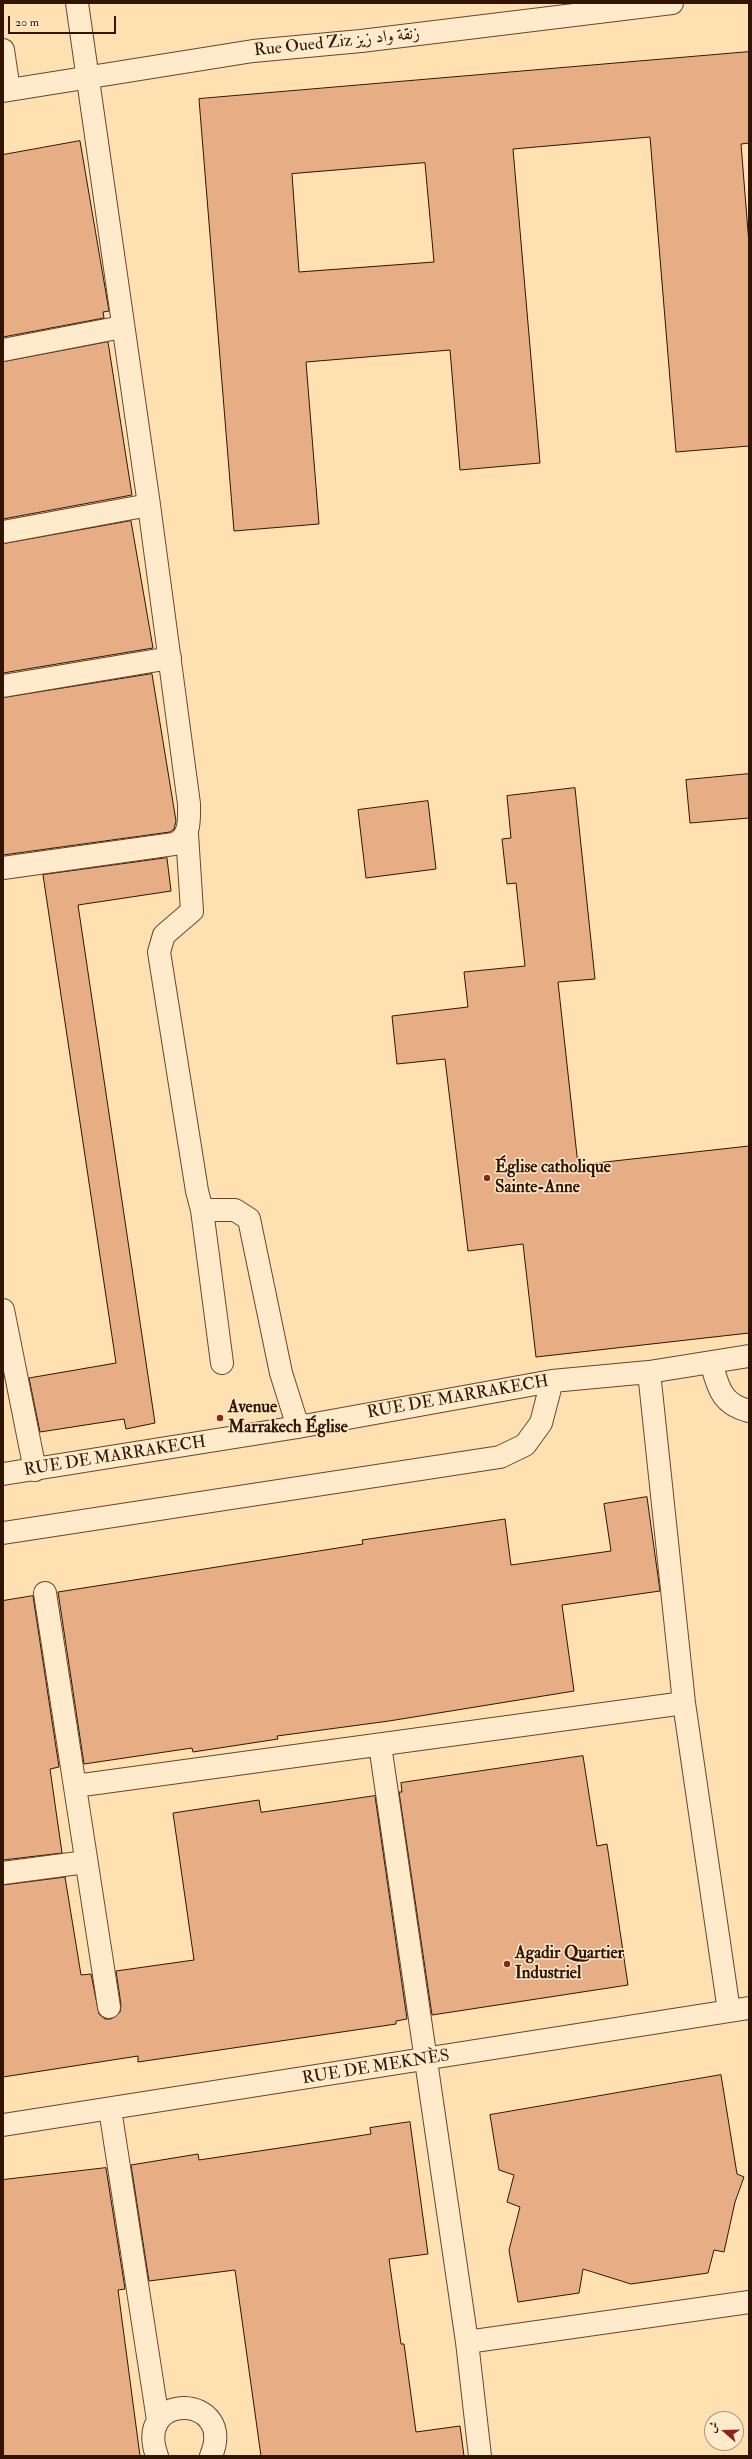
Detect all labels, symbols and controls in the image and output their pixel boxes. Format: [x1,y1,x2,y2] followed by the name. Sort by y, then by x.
[10,8,118,34] scale bar
[15,15,39,30] text: 20 m
[253,24,421,62] street label: Rue Oued Ziz زنقة واد زيز
[495,1158,611,1198] place label: Église catholique Sainte-Anne
[482,1173,492,1183] marker: Église catholique Sainte-Anne
[366,1372,550,1424] street label: RUE DE MARRAKECH
[228,1398,348,1438] place label: Avenue Marrakech Église
[215,1413,225,1423] marker: Avenue Marrakech Église
[22,1433,208,1481] street label: RUE DE MARRAKECH
[515,1944,624,1984] place label: Agadir Quartier Industriel
[502,1959,512,1969] marker: Agadir Quartier Industriel
[301,2046,451,2090] street label: RUE DE MEKNÈS
[704,2411,744,2451] north arrow
[705,2420,721,2434] text: ش

